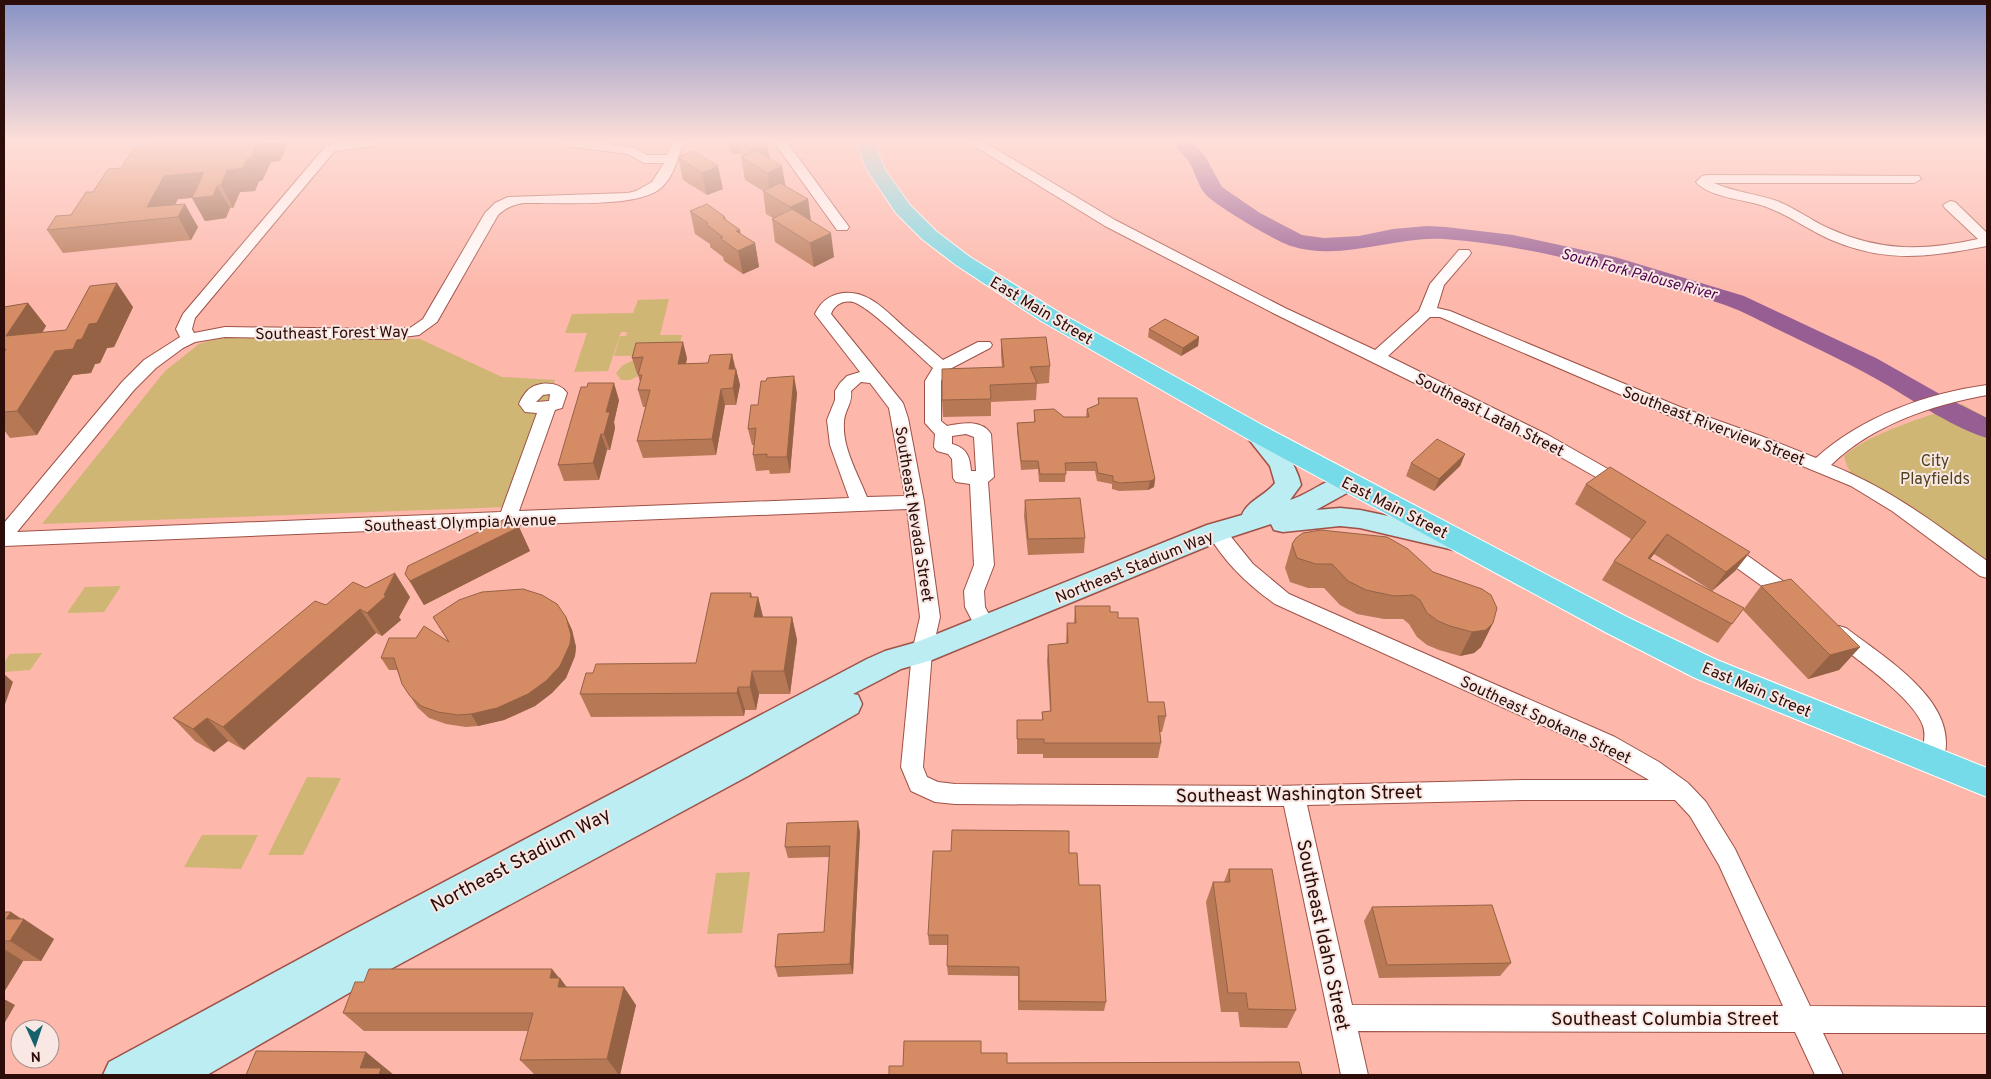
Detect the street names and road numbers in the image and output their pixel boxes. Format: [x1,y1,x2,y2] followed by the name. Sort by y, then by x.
[986,273,1096,350] street label: East Main Street
[255,323,409,345] street label: Southeast Forest Way
[1411,370,1567,462] street label: Southeast Latah Street
[1619,383,1808,471] street label: Southeast Riverview Street
[889,425,937,604] street label: Southeast Nevada Street
[1338,473,1451,544] street label: East Main Street
[363,511,557,537] street label: Southeast Olympia Avenue
[1053,527,1217,609] street label: Northeast Stadium Way
[1699,659,1814,723] street label: East Main Street
[1456,672,1634,769] street label: Southeast Spokane Street
[1175,781,1423,809] street label: Southeast Washington Street
[427,803,615,918] street label: Northeast Stadium Way
[1290,838,1354,1033] street label: Southeast Idaho Street
[1551,1008,1779,1032] street label: Southeast Columbia Street

